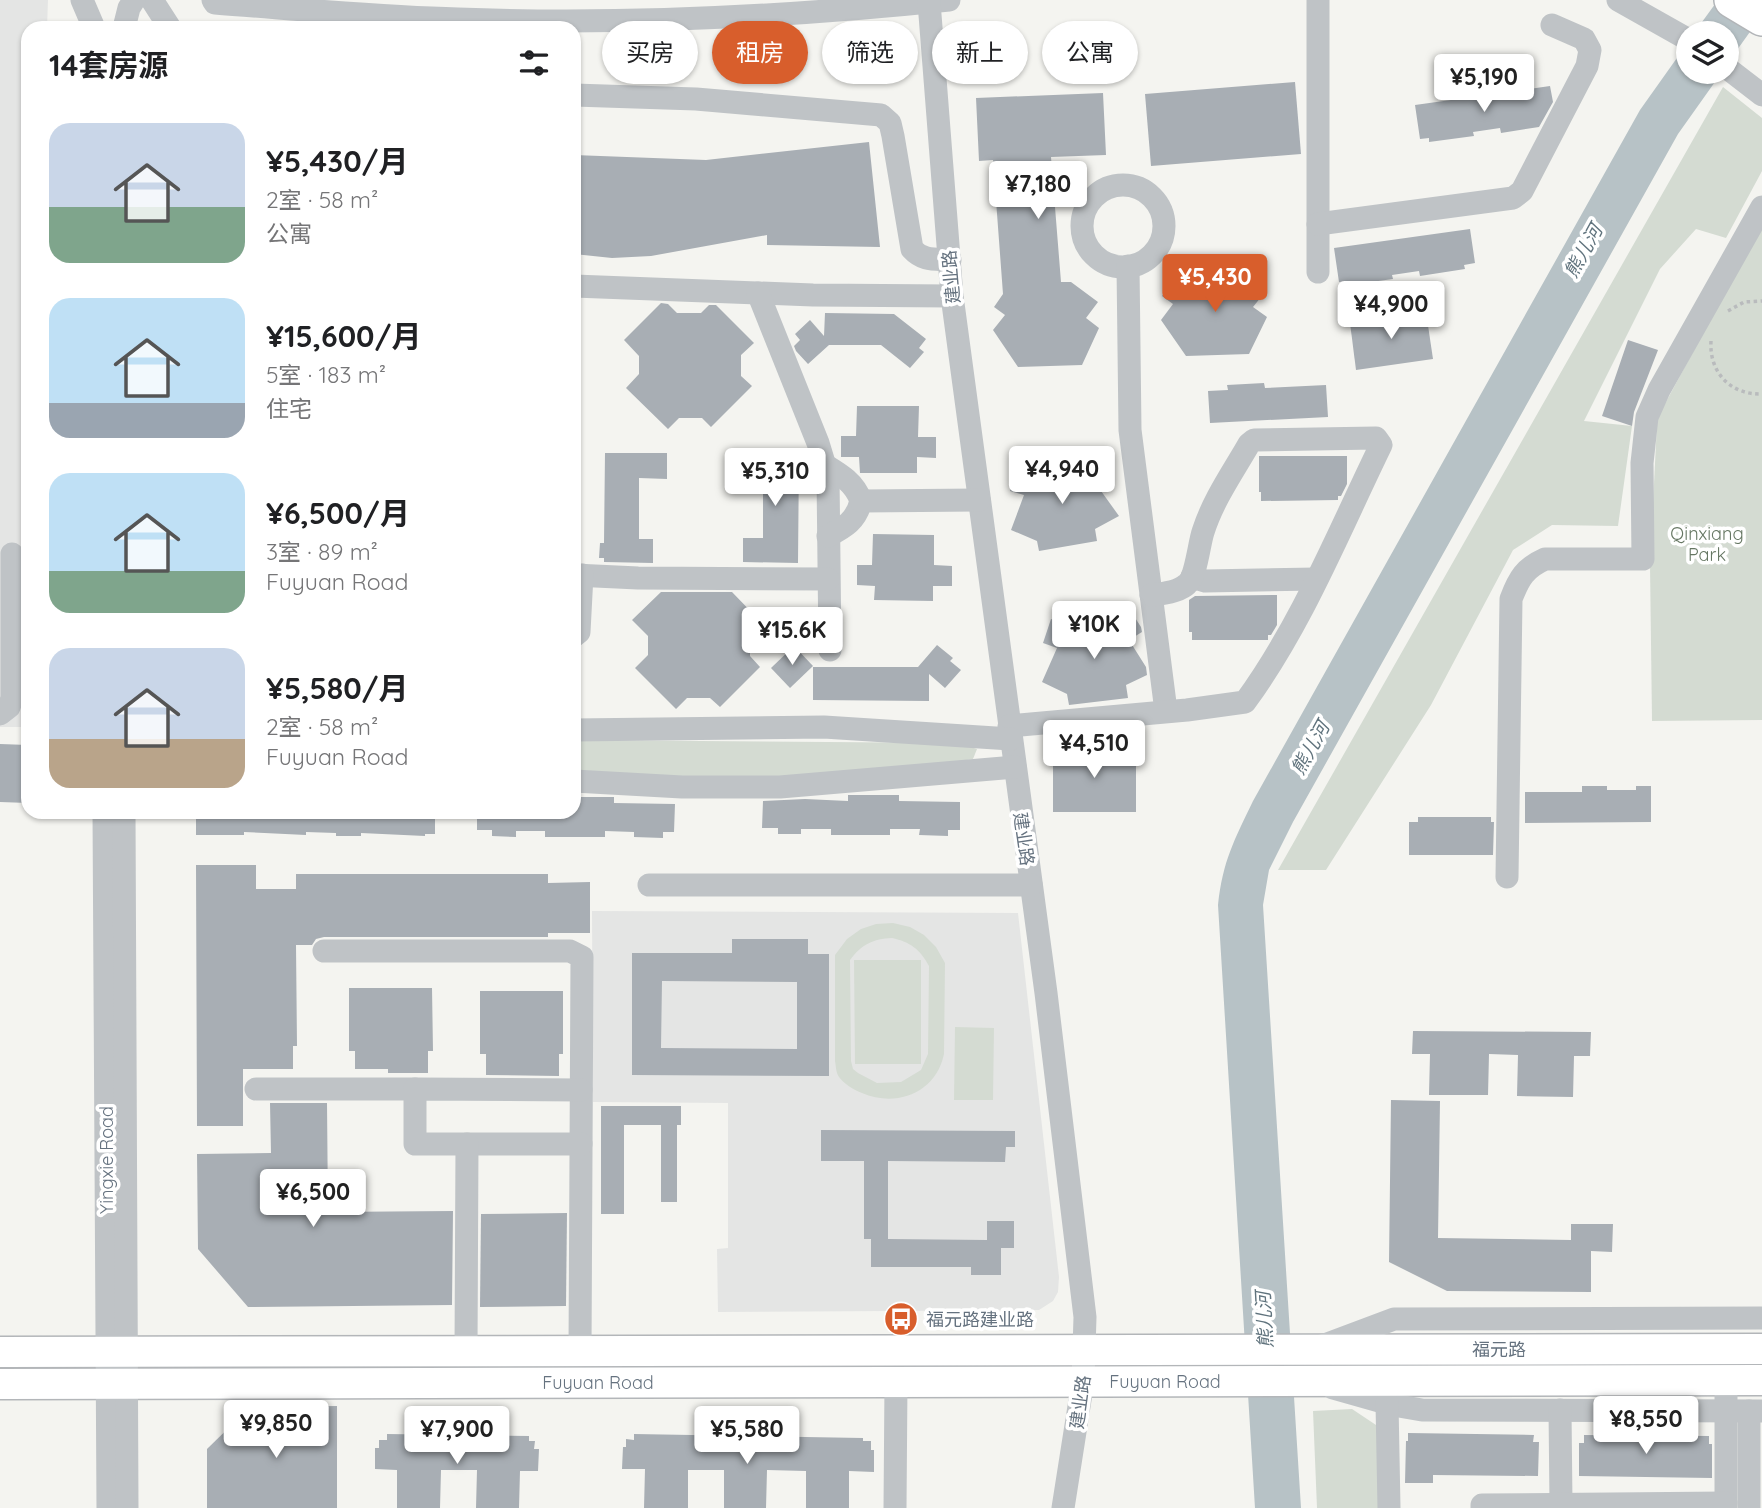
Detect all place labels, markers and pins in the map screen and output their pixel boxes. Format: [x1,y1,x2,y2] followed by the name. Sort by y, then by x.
[1427,54,1541,114] pin: ¥5,190
[981,162,1095,221] pin: ¥7,180
[1158,254,1272,314] pin: ¥5,430
[1334,282,1448,341] pin: ¥4,900
[1005,447,1119,506] pin: ¥4,940
[718,448,832,508] pin: ¥5,310
[1053,602,1135,661] pin: ¥10K
[735,608,849,667] pin: ¥15.6K
[1037,720,1151,780] pin: ¥4,510
[256,1170,370,1229] pin: ¥6,500
[882,1300,920,1338] bus stop icon: 福元路建业路
[926,1308,1034,1331] place label: 福元路建业路
[1589,1396,1703,1456] pin: ¥8,550
[219,1400,333,1460] pin: ¥9,850
[400,1406,514,1466] pin: ¥7,900
[690,1406,804,1466] pin: ¥5,580

